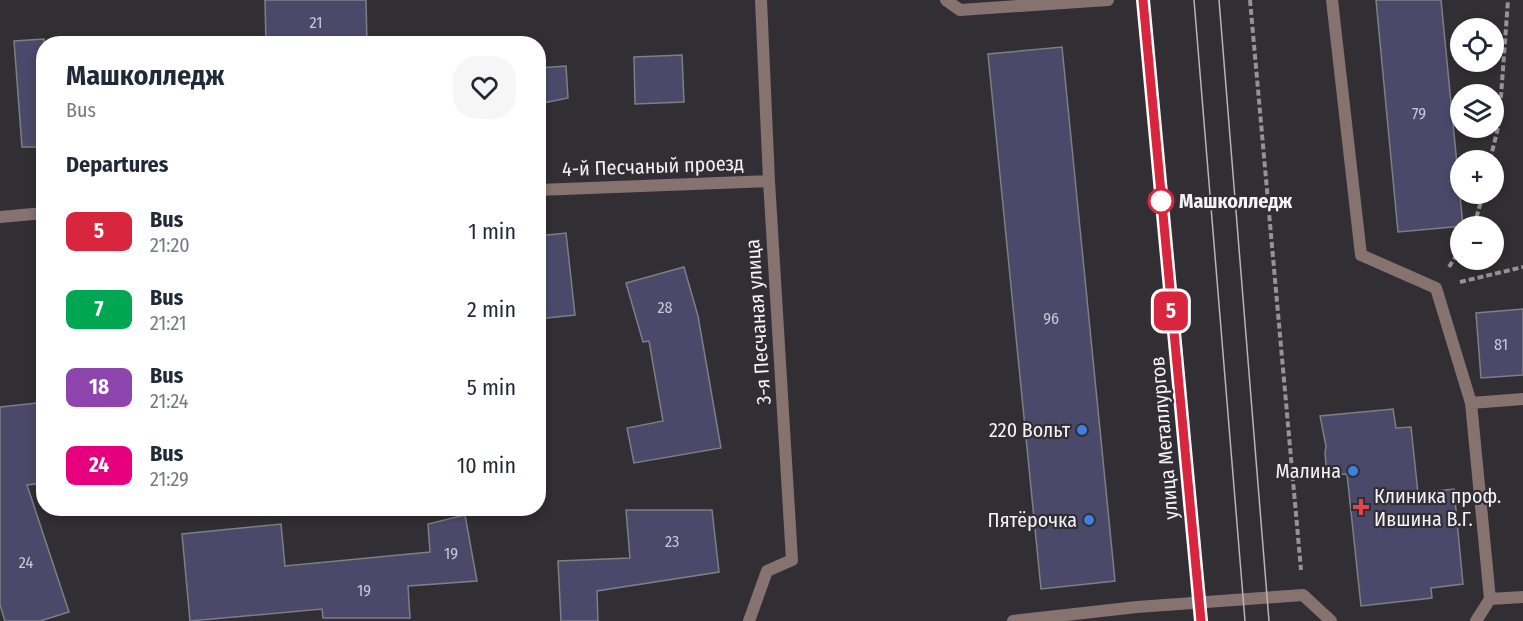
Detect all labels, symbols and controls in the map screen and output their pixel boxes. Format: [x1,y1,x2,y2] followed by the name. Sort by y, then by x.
[310,13,322,32] house number: 21
[1450,18,1504,270] map controls
[1450,18,1504,72] button: locate
[453,56,516,119] button: heart
[66,59,224,92] text: Машколледж
[1450,84,1504,138] button: layers
[66,98,96,122] text: Bus
[1412,104,1426,123] house number: 79
[1450,150,1504,204] button: +
[66,151,168,178] text: Departures
[562,151,744,181] street label: 4-й Песчаный проезд
[1148,188,1174,214] marker: Машколледж
[1179,189,1292,213] place label: Машколледж
[150,206,183,233] text: Bus
[1450,216,1504,270] button: −
[94,218,104,244] text: 5
[468,218,516,245] text: 1 min
[150,233,190,257] text: 21:20
[740,238,776,406] street label: 3-я Песчаная улица
[150,284,183,311] text: Bus
[1152,292,1190,330] line badge: 5
[95,296,103,322] text: 7
[467,296,516,323] text: 2 min
[657,298,673,317] house number: 28
[1166,298,1176,324] text: 5
[1043,309,1059,328] house number: 96
[150,311,187,335] text: 21:21
[1494,335,1508,354] house number: 81
[1145,355,1183,521] street label: улица Металлургов
[150,362,183,389] text: Bus
[89,374,109,400] text: 18
[467,374,516,401] text: 5 min
[150,389,189,413] text: 21:24
[989,418,1071,442] place label: 220 Вольт
[1075,423,1089,437] marker: 220 Вольт
[150,440,183,467] text: Bus
[89,452,109,478] text: 24
[457,452,516,479] text: 10 min
[1276,459,1341,483] place label: Малина
[1346,464,1360,478] marker: Малина
[150,467,189,491] text: 21:29
[1374,484,1501,531] place label: Клиника проф. Ившина В.Г.
[1352,498,1370,516] marker: Клиника проф. Ившина В.Г.
[988,508,1077,532] place label: Пятёрочка
[1082,513,1096,527] marker: Пятёрочка
[665,532,679,551] house number: 23
[444,544,458,563] house number: 19
[19,553,33,572] house number: 24
[357,581,371,600] house number: 19

